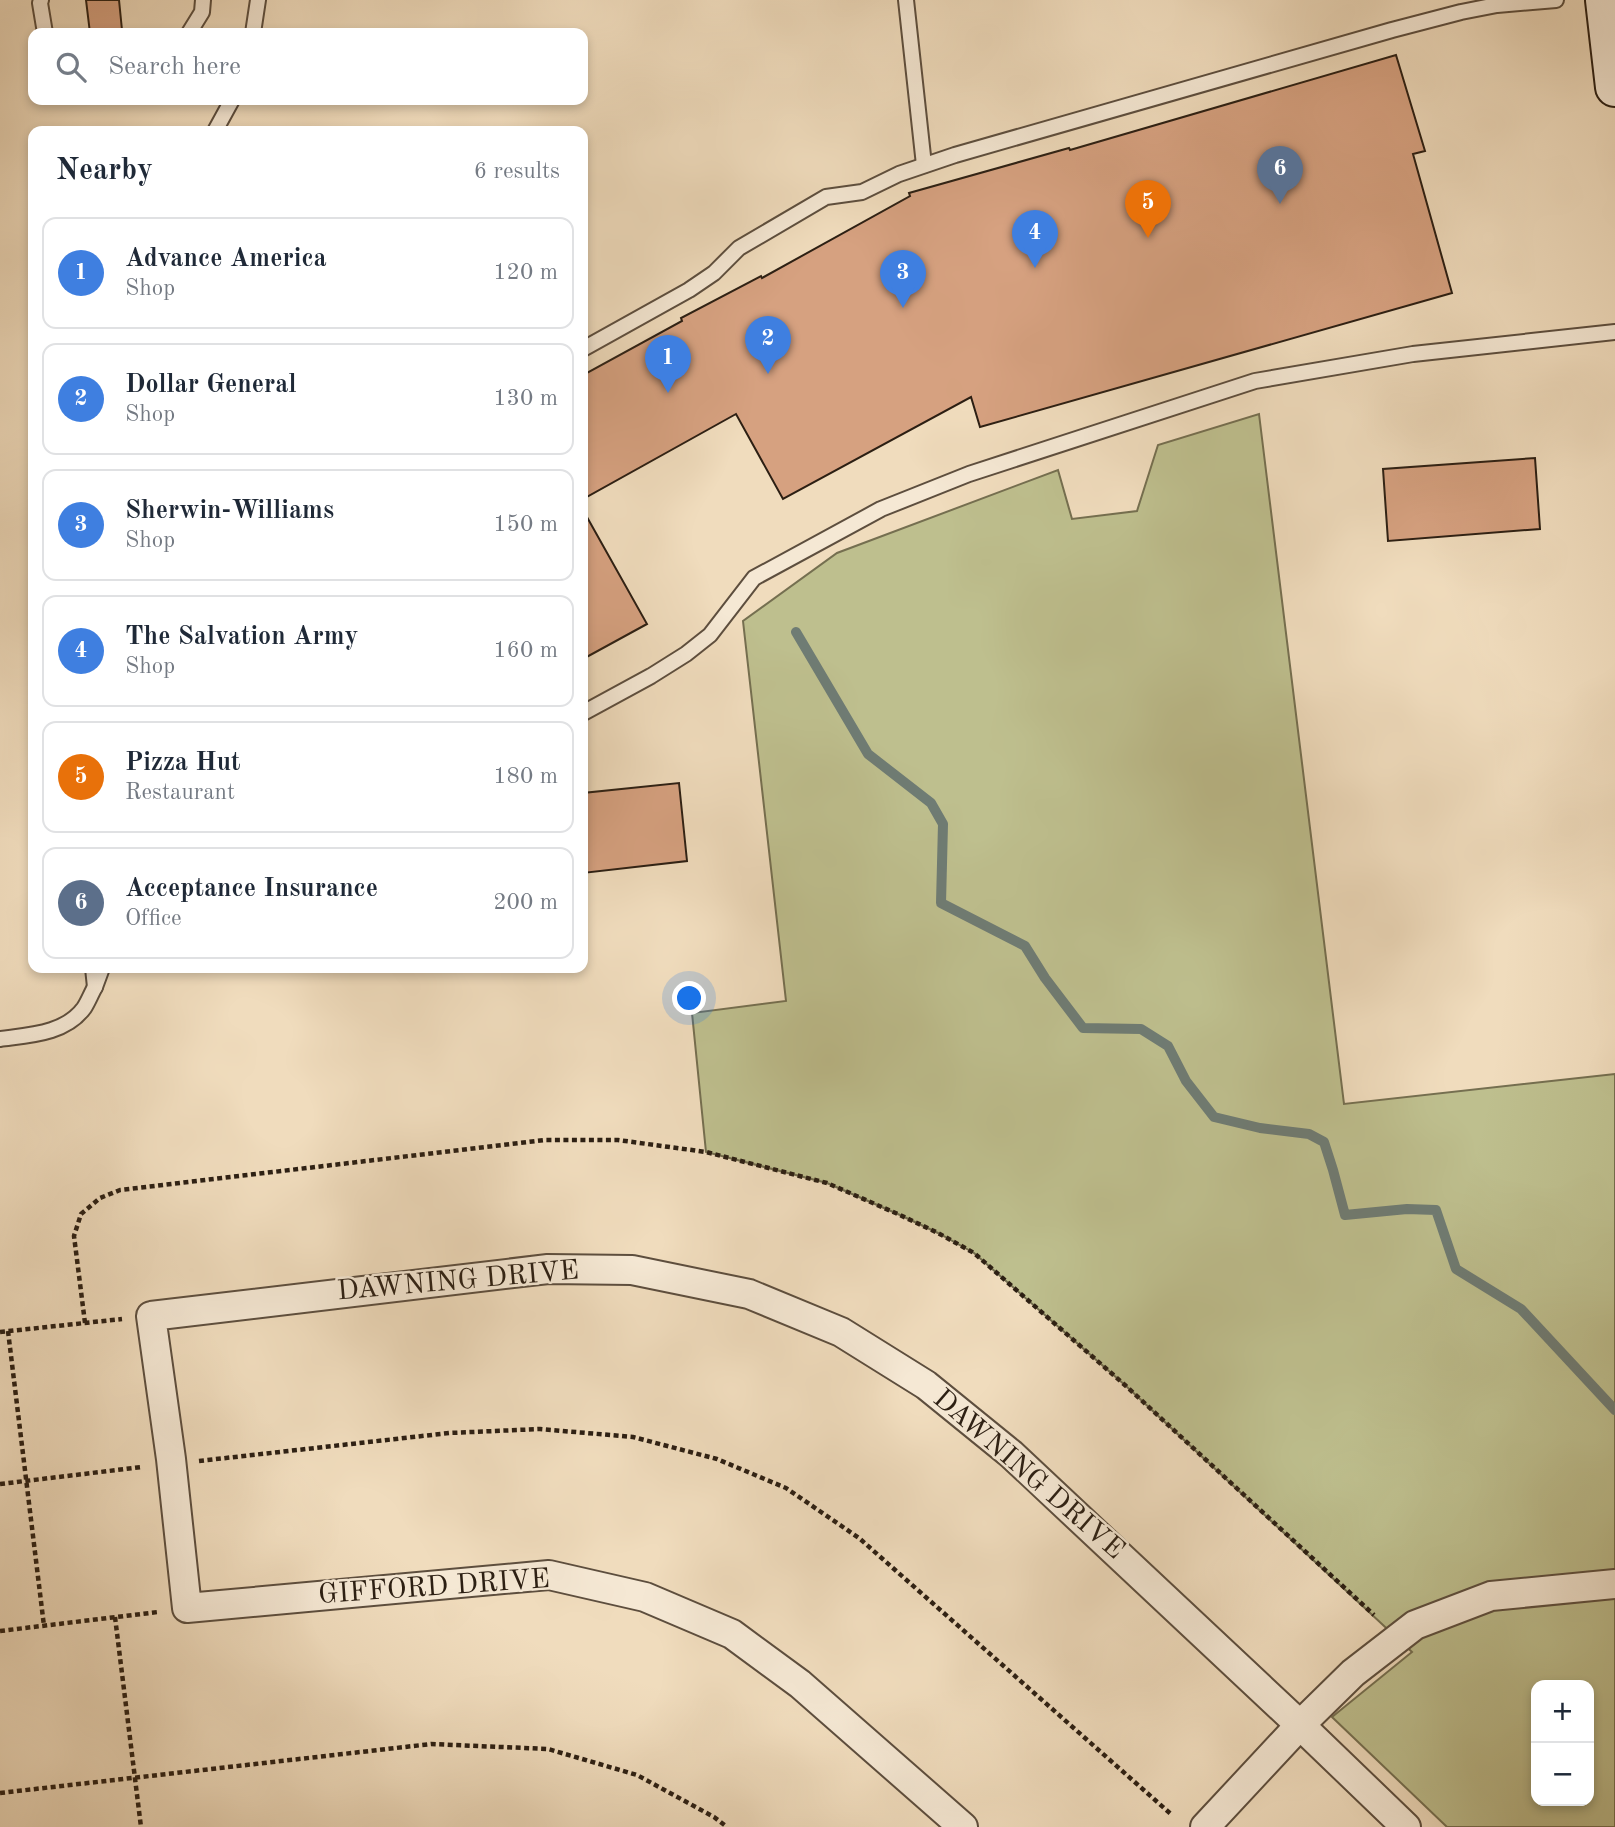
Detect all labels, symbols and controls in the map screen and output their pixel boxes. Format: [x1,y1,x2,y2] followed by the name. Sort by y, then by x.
[28,28,588,105] search box
[52,48,90,86] icon: search
[108,54,241,80] text: Search here
[1257,146,1303,204] pin: 6
[56,156,153,186] text: Nearby
[474,160,560,183] text: 6 results
[1125,180,1171,238] pin: 5
[1012,210,1058,268] pin: 4
[125,246,327,272] text: Advance America
[880,250,926,308] pin: 3
[74,261,88,284] text: 1
[493,261,558,284] text: 120 m
[125,277,175,300] text: Shop
[745,316,791,374] pin: 2
[645,335,691,393] pin: 1
[125,372,297,398] text: Dollar General
[74,387,88,410] text: 2
[493,387,558,410] text: 130 m
[125,403,175,426] text: Shop
[125,498,334,524] text: Sherwin-Williams
[74,513,88,536] text: 3
[493,513,558,536] text: 150 m
[125,529,175,552] text: Shop
[125,624,358,650] text: The Salvation Army
[74,639,88,662] text: 4
[493,639,558,662] text: 160 m
[125,655,175,678] text: Shop
[125,750,241,776] text: Pizza Hut
[74,765,88,788] text: 5
[493,765,558,788] text: 180 m
[125,781,235,804] text: Restaurant
[125,876,378,902] text: Acceptance Insurance
[74,891,88,914] text: 6
[493,891,558,914] text: 200 m
[125,907,182,930] text: Office
[672,981,706,1015] your location
[336,1257,580,1307] street label: DAWNING DRIVE
[927,1385,1129,1565] street label: DAWNING DRIVE
[317,1566,551,1610] street label: GIFFORD DRIVE
[1531,1680,1594,1806] map controls
[1531,1680,1594,1743] button: +
[1531,1743,1594,1806] button: −

